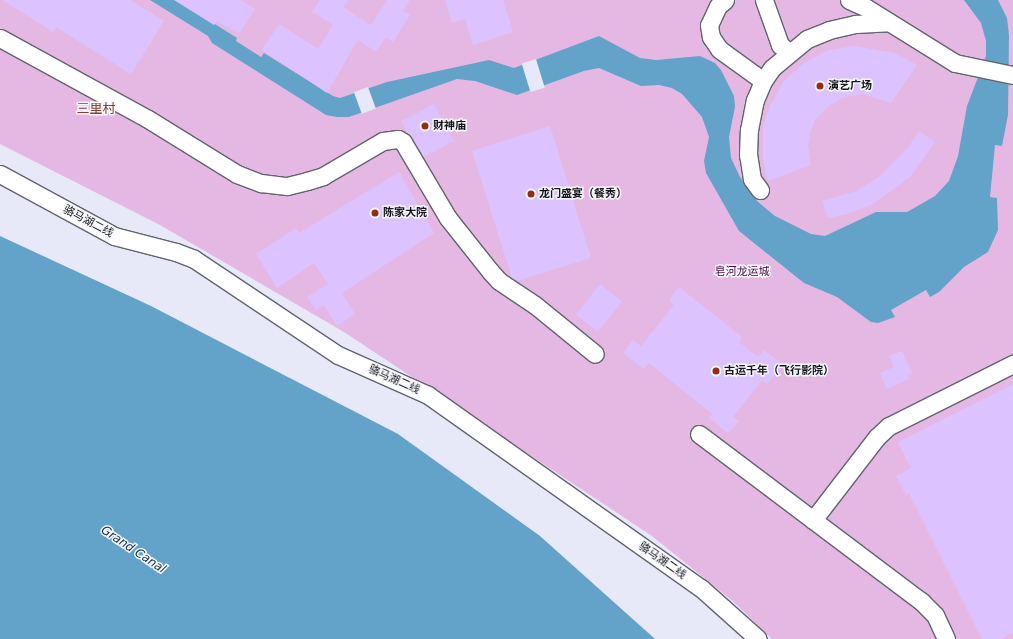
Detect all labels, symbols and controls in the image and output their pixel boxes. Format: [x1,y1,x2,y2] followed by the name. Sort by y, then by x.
[828,79,872,93] place label: 演艺广场
[815,81,825,91] marker: 演艺广场
[77,101,115,117] district label: 三里村
[433,119,466,133] place label: 财神庙
[420,121,430,131] marker: 财神庙
[539,187,627,201] place label: 龙门盛宴（餐秀）
[526,189,536,199] marker: 龙门盛宴（餐秀）
[61,203,115,241] street label: 骆马湖二线
[383,206,427,220] place label: 陈家大院
[370,208,380,218] marker: 陈家大院
[715,265,769,279] park label: 皂河龙运城
[366,363,422,397] street label: 骆马湖二线
[724,364,834,378] place label: 古运千年（飞行影院）
[711,366,721,376] marker: 古运千年（飞行影院）
[98,523,168,577] water label: Grand Canal
[636,540,688,582] street label: 骆马湖二线

